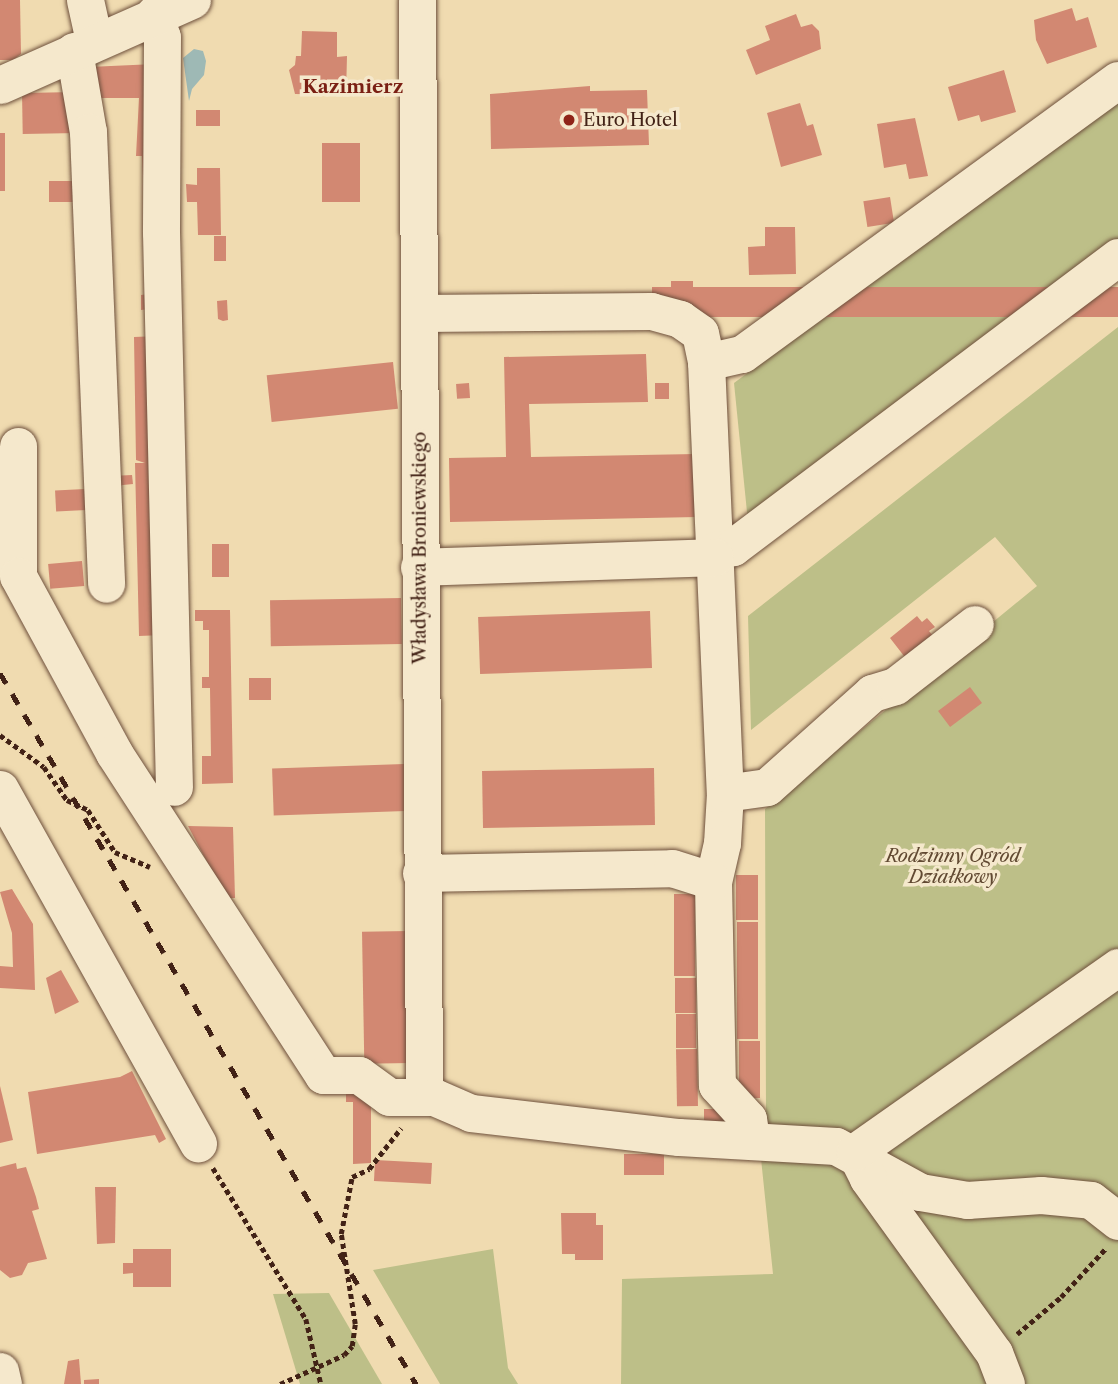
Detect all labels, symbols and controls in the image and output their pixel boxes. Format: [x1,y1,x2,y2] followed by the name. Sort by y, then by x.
[303,76,403,98] district label: Kazimierz
[583,109,677,131] place label: Euro Hotel
[561,112,577,128] marker: Euro Hotel
[409,432,431,664] street label: Władysława Broniewskiego
[886,846,1020,888] park label: Rodzinny Ogród Działkowy

